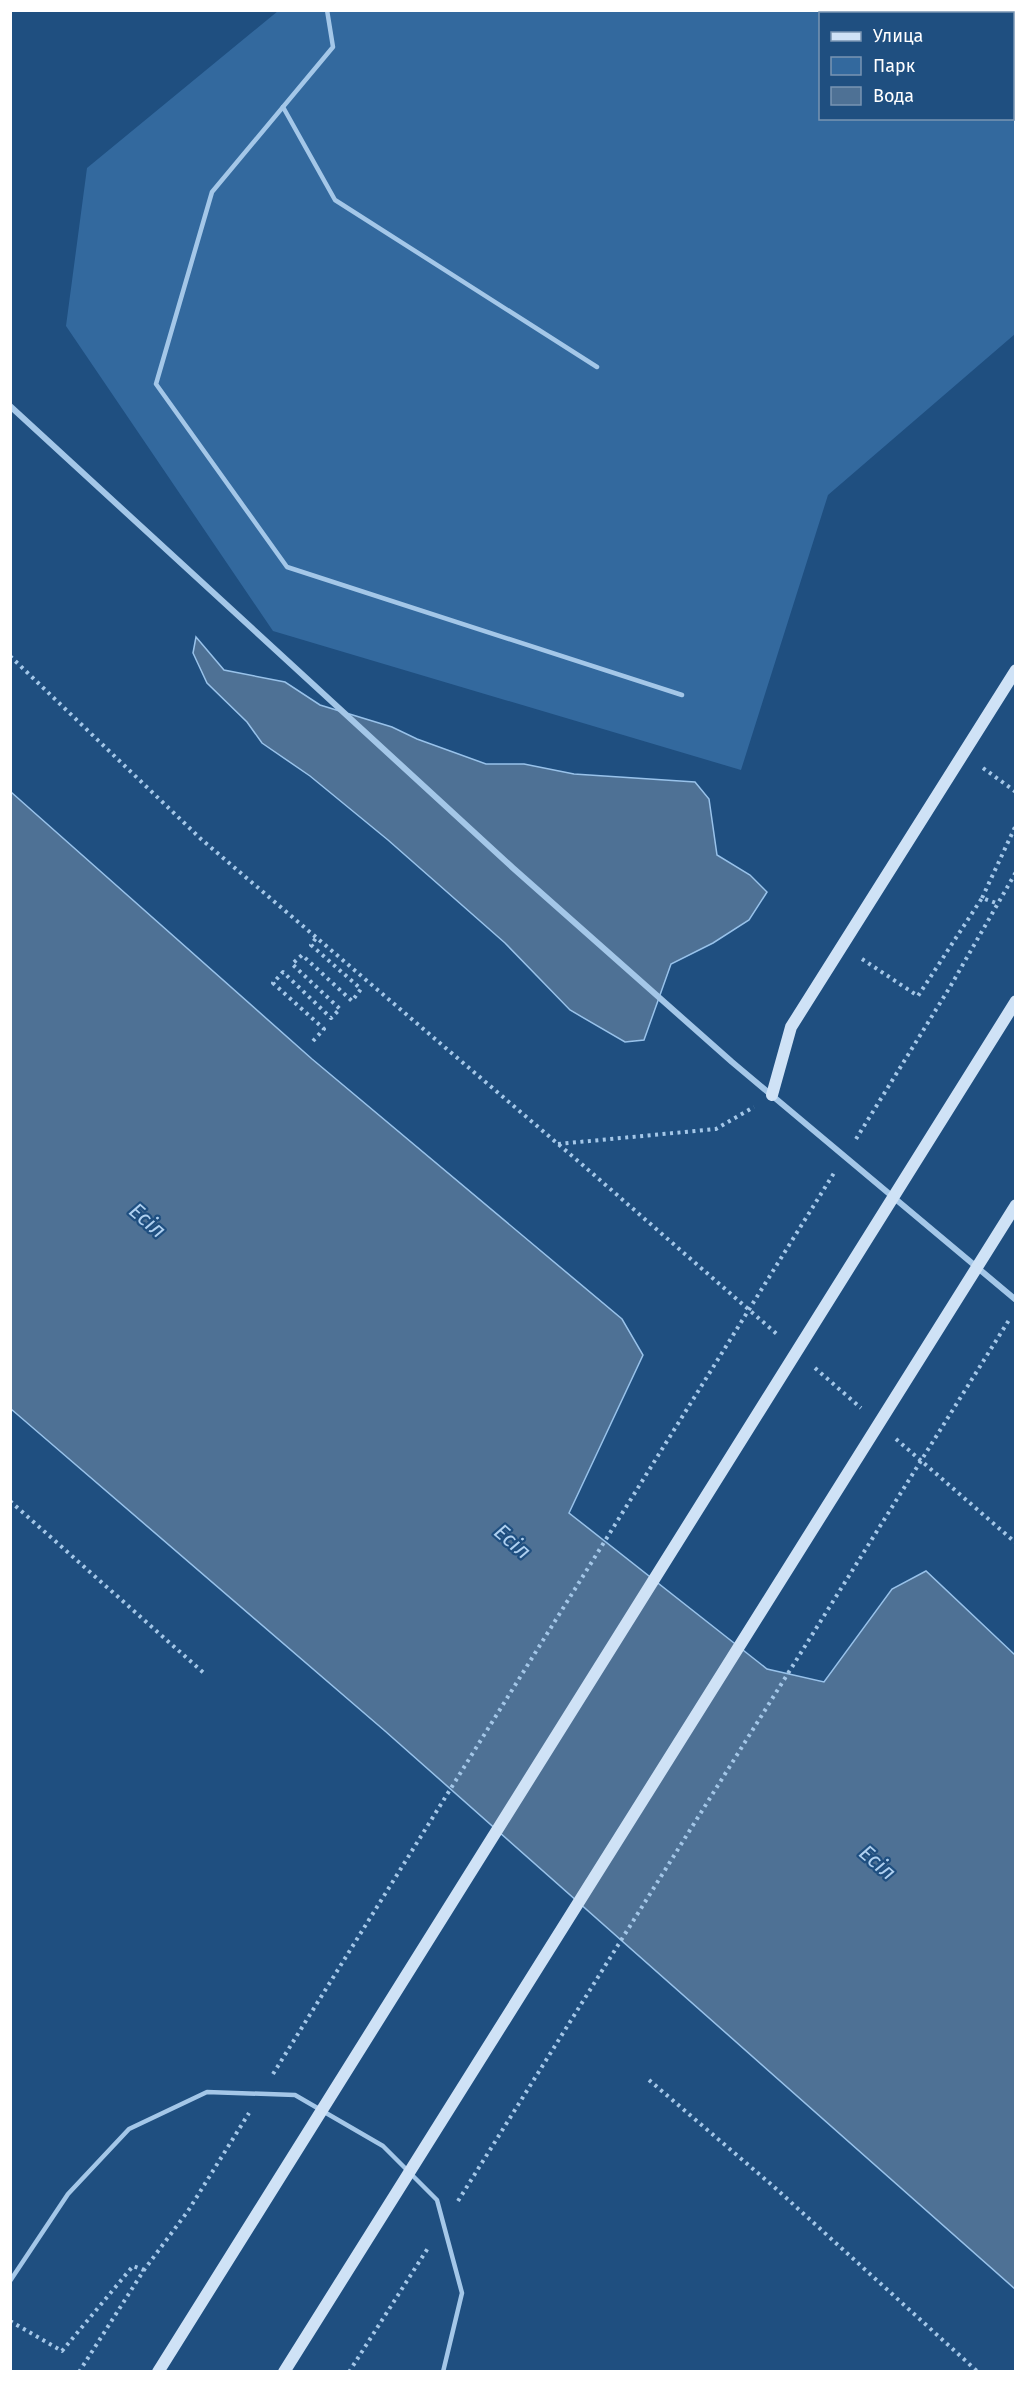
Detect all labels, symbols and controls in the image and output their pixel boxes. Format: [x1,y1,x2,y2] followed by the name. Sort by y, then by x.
[819,12,1014,120] legend
[873,25,923,47] text: Улица
[873,55,916,77] text: Парк
[873,85,914,107] text: Вода
[124,1197,172,1244] water label: Есіл
[489,1518,537,1565] water label: Есіл
[854,1839,902,1886] water label: Есіл

